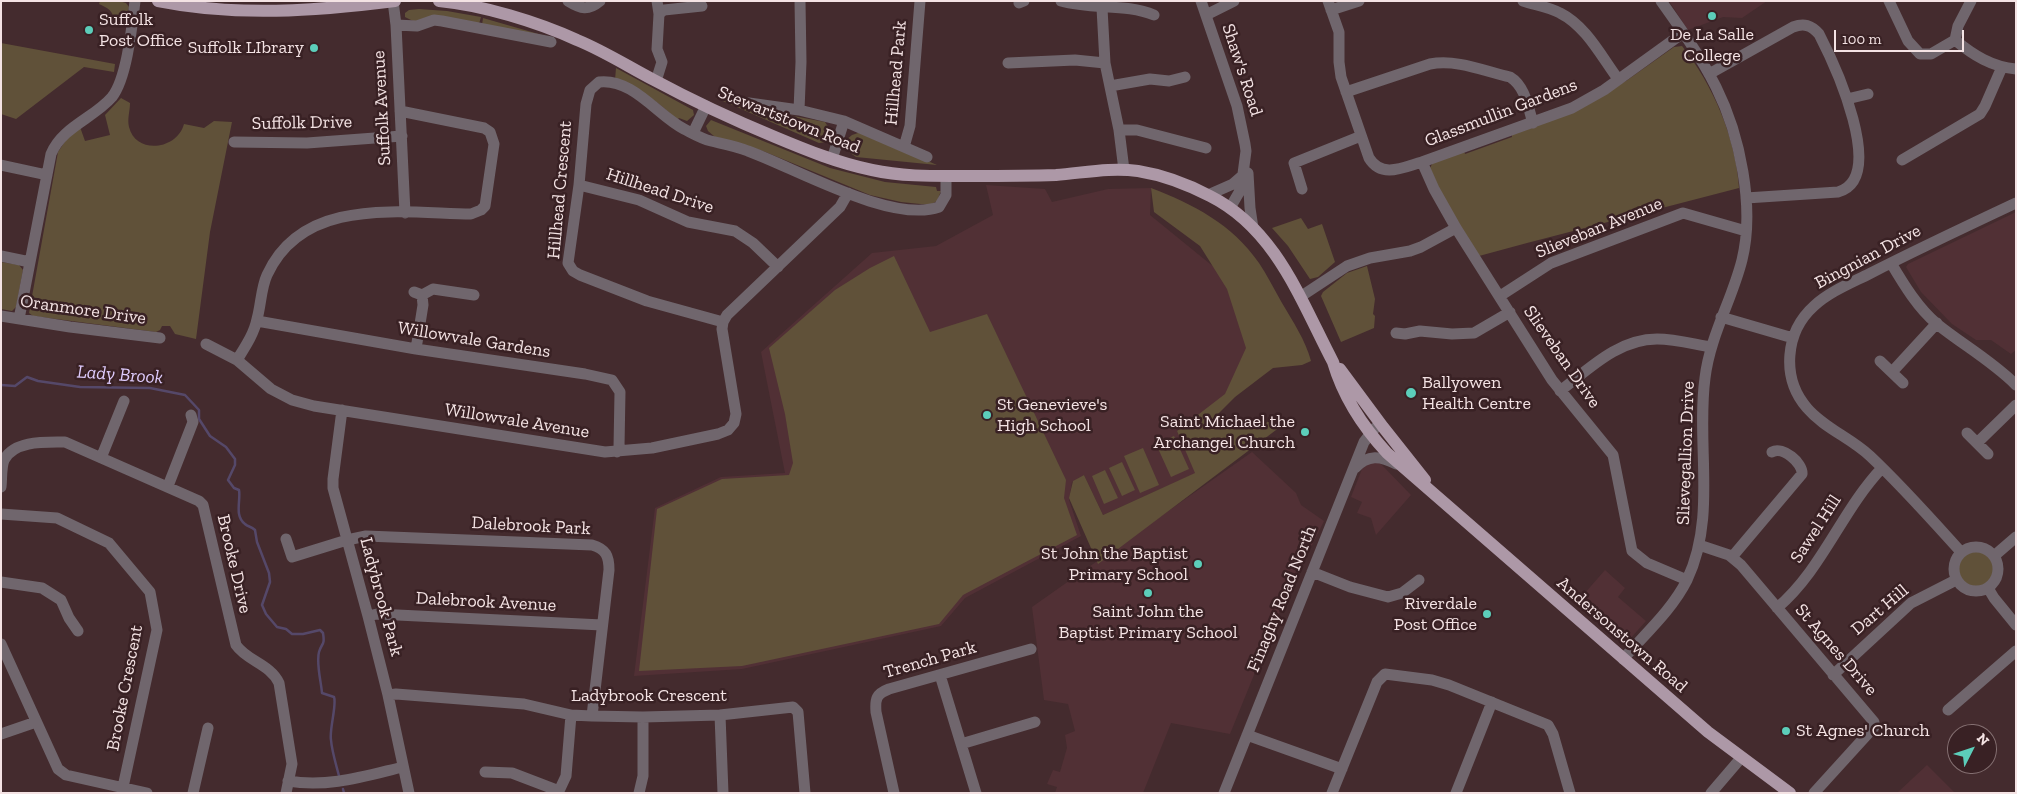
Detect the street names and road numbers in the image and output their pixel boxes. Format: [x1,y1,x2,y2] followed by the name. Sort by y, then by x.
[881,20,911,126] street label: Hillhead Park
[1217,21,1267,119] street label: Shaw's Road
[368,50,396,166] street label: Suffolk Avenue
[1422,74,1580,152] street label: Glassmullin Gardens
[715,82,863,158] street label: Stewartstown Road
[252,111,352,135] street label: Suffolk Drive
[543,120,577,260] street label: Hillhead Crescent
[604,163,716,219] street label: Hillhead Drive
[1533,193,1665,263] street label: Slieveban Avenue
[1811,220,1925,294] street label: Bingnian Drive
[19,290,147,330] street label: Oranmore Drive
[1519,302,1605,412] street label: Slieveban Drive
[396,317,552,363] street label: Willowvale Gardens
[1673,381,1699,525] street label: Slievegallion Drive
[443,399,591,443] street label: Willowvale Avenue
[1786,491,1846,567] street label: Sawel Hill
[212,512,256,616] street label: Brooke Drive
[471,512,591,540] street label: Dalebrook Park
[1243,523,1321,675] street label: Finaghy Road North
[355,535,407,659] street label: Ladybrook Park
[1552,572,1692,698] street label: Andersonstown Road
[1847,580,1913,640] street label: Dart Hill
[415,588,557,616] street label: Dalebrook Avenue
[1790,600,1882,700] street label: St Agnes Drive
[102,623,148,753] street label: Brooke Crescent
[881,636,979,684] street label: Trench Park
[571,685,727,707] street label: Ladybrook Crescent

